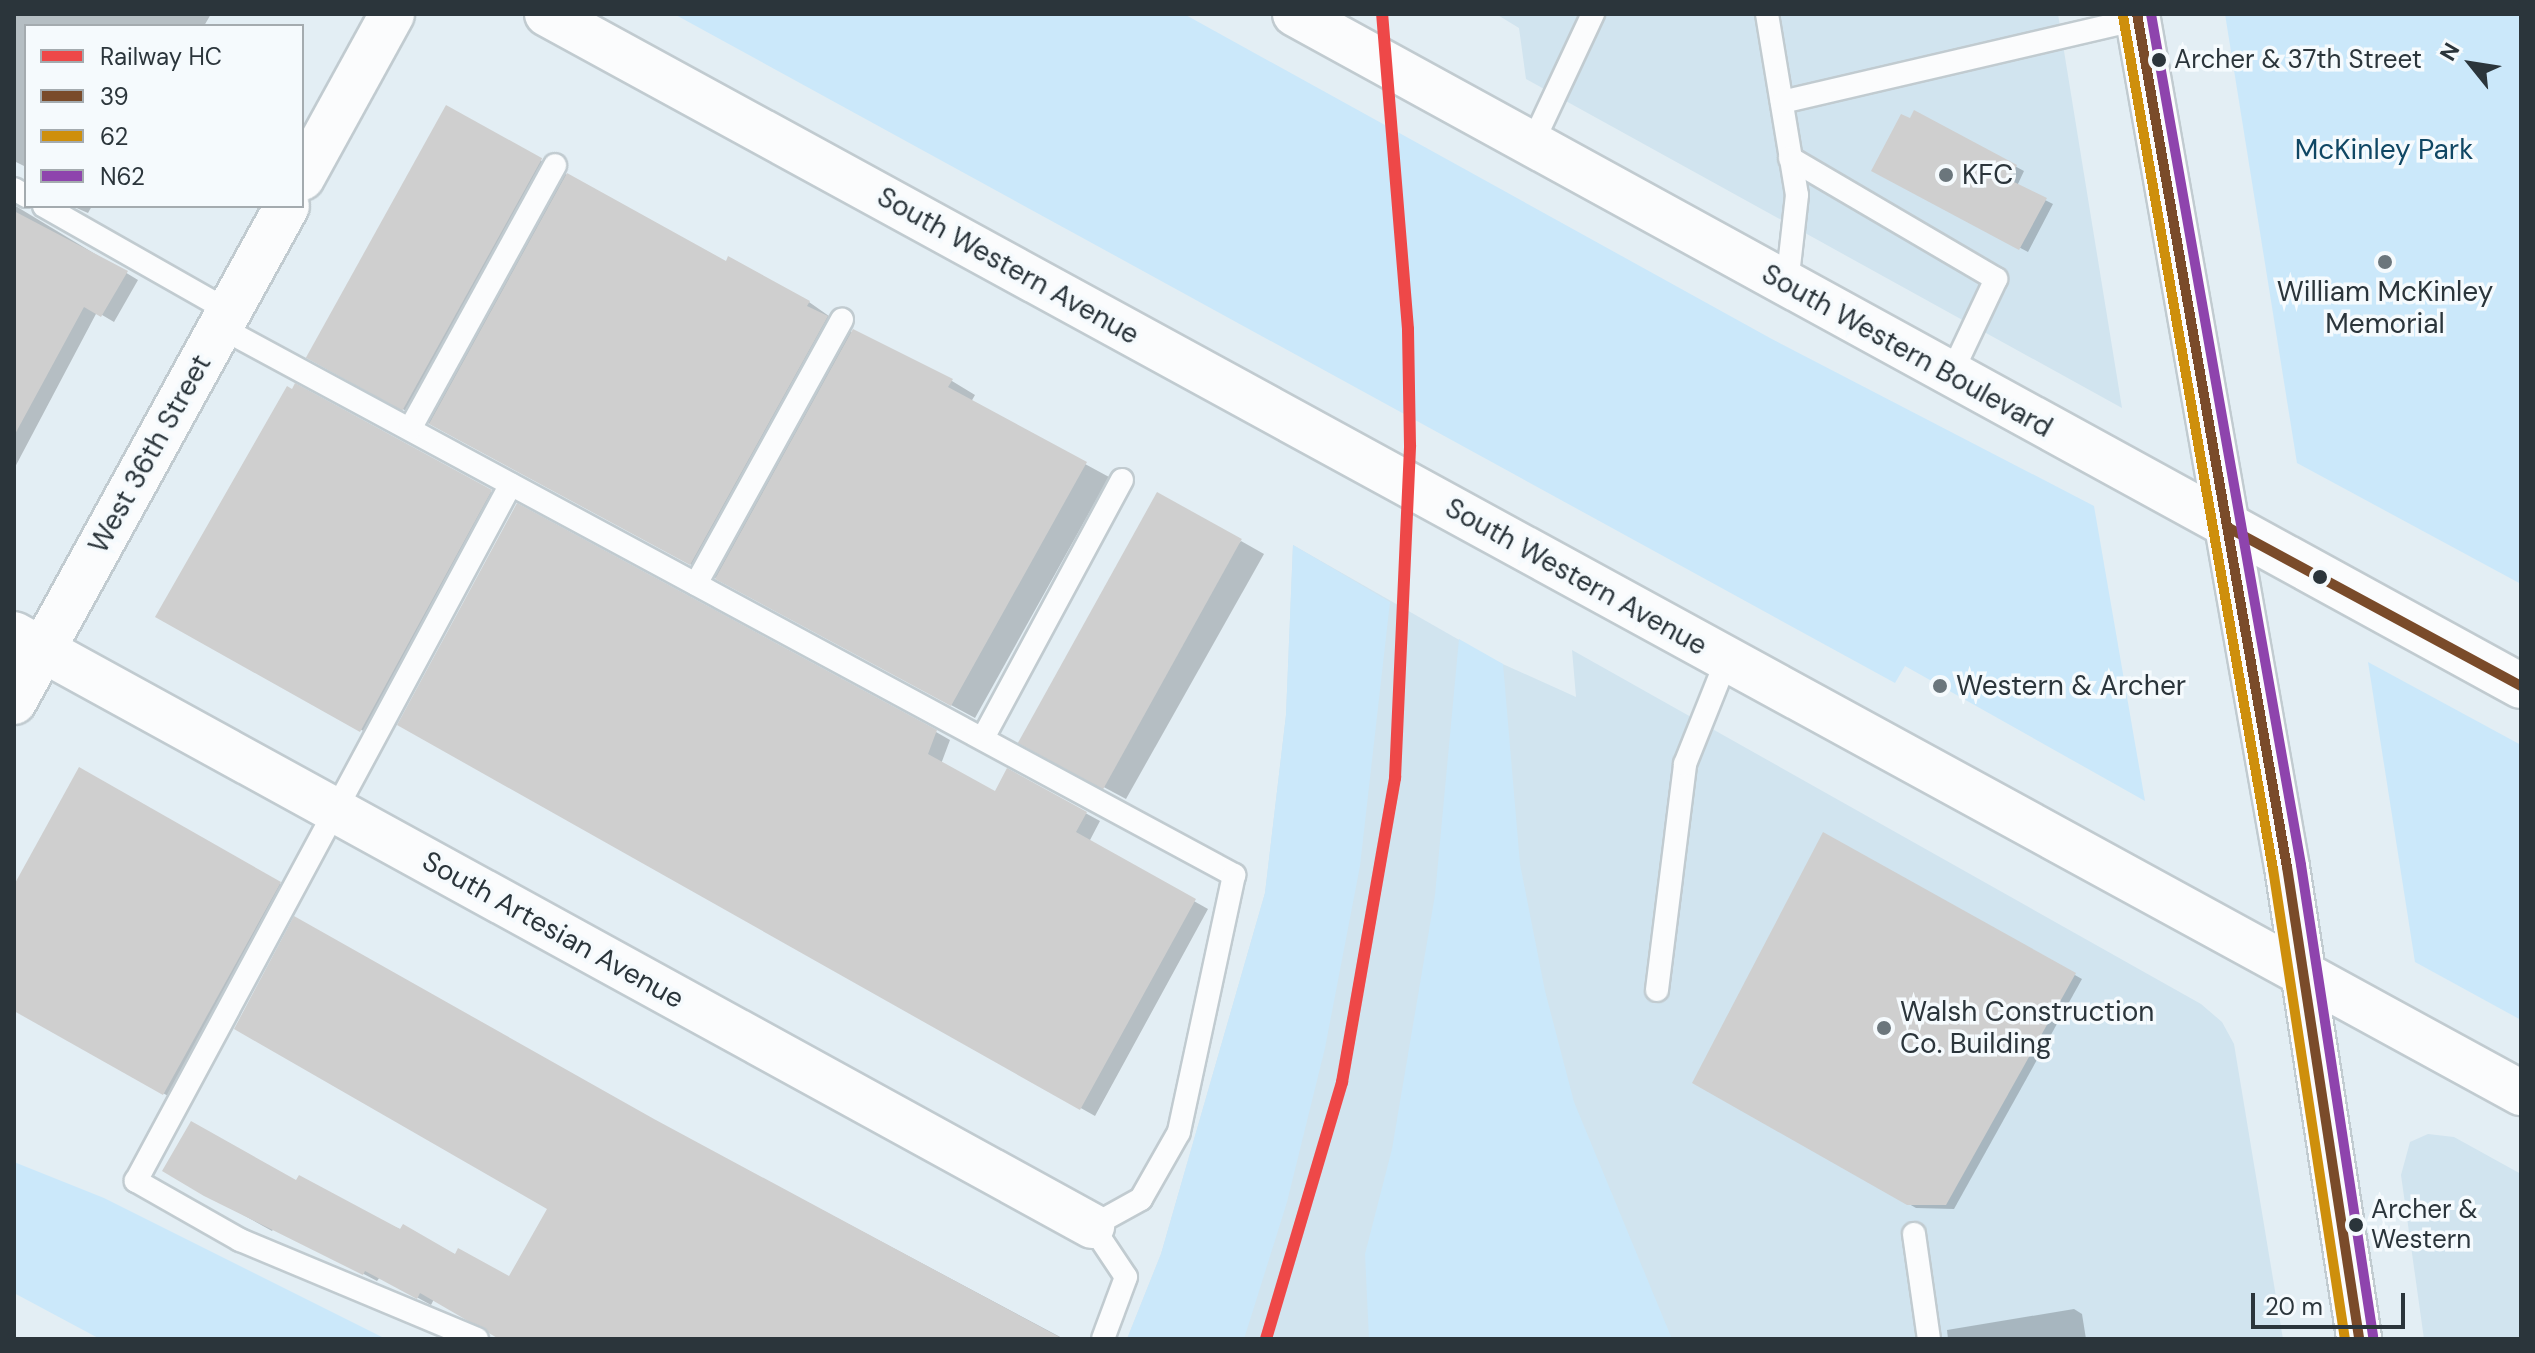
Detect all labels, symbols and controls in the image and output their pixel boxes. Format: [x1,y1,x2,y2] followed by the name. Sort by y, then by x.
[24,24,304,208] legend
[2431,24,2511,104] north arrow
[2433,38,2466,66] text: N
[100,41,222,72] text: Railway HC
[2174,44,2422,76] place label: Archer & 37th Street
[2151,52,2167,68] marker: Archer & 37th Street
[100,81,129,112] text: 39
[100,121,128,152] text: 62
[2295,133,2473,167] park label: McKinley Park
[1962,158,2013,192] place label: KFC
[100,161,145,192] text: N62
[1937,166,1955,184] marker: KFC
[871,180,1145,352] street label: South Western Avenue
[2376,253,2394,271] marker: William McKinley Memorial
[1756,257,2058,445] street label: South Western Boulevard
[2277,275,2493,341] place label: William McKinley Memorial
[82,349,218,559] street label: West 36th Street
[1439,491,1713,663] street label: South Western Avenue
[2312,569,2328,585] unlabelled marker
[1956,669,2186,703] place label: Western & Archer
[1931,677,1949,695] marker: Western & Archer
[416,844,690,1016] street label: South Artesian Avenue
[1900,995,2154,1061] place label: Walsh Construction Co. Building
[1875,1019,1893,1037] marker: Walsh Construction Co. Building
[2371,1194,2478,1256] place label: Archer & Western
[2348,1217,2364,1233] marker: Archer & Western
[2255,1277,2409,1327] scale bar
[2265,1291,2323,1322] text: 20 m

